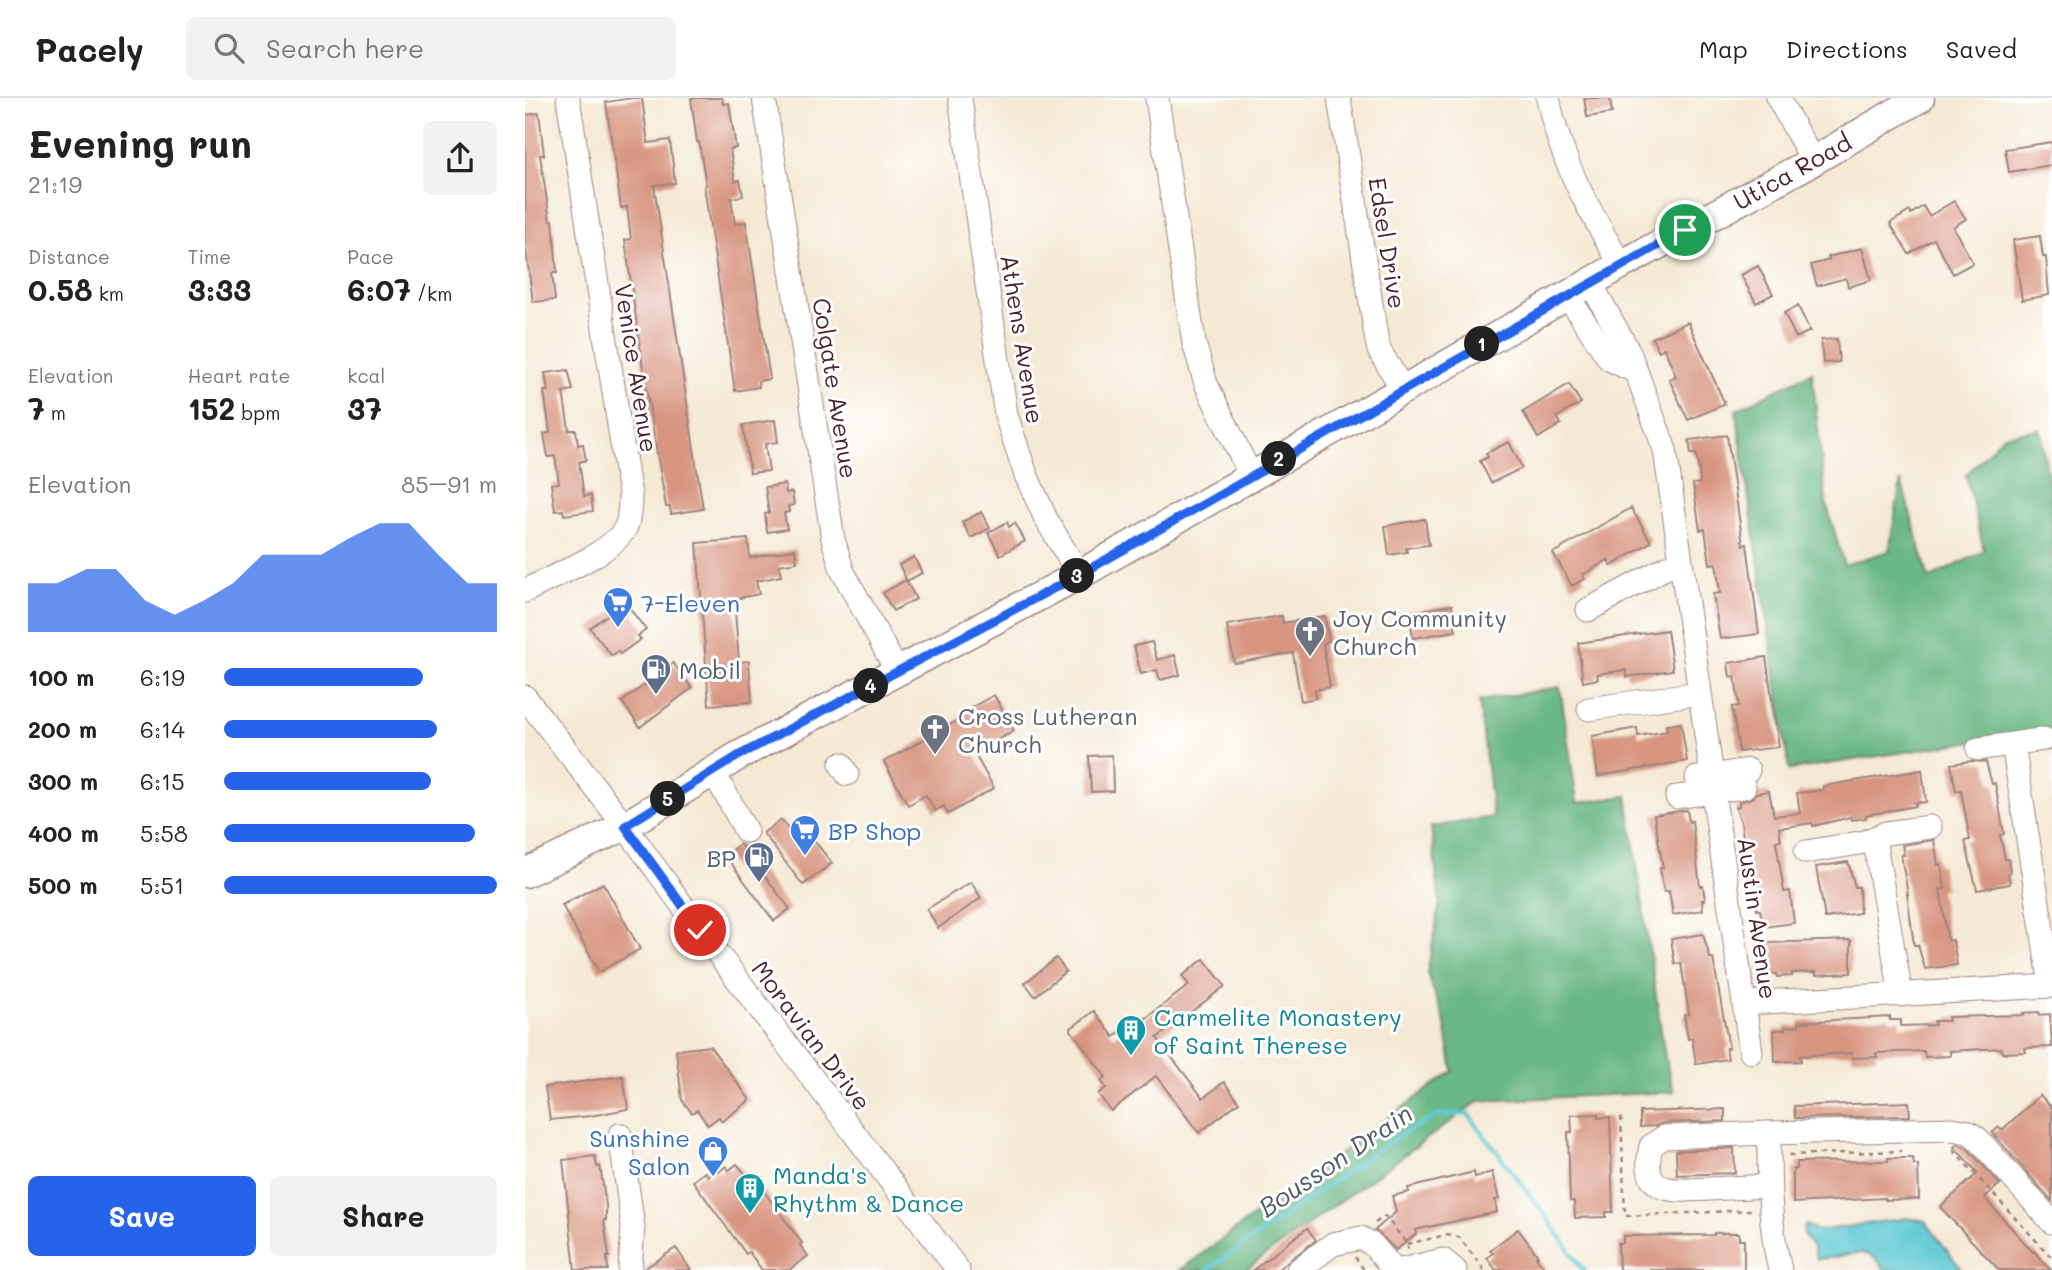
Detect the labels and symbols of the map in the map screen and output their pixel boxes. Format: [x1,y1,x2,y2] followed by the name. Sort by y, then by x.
[1727,126,1857,216] street label: Utica Road
[1362,175,1414,311] street label: Edsel Drive
[1655,200,1715,260] pin
[994,252,1052,426] street label: Athens Avenue
[608,281,666,455] street label: Venice Avenue
[806,295,866,481] street label: Colgate Avenue
[1465,327,1499,362] pin: 1
[1261,442,1297,476] pin: 2
[1059,559,1095,594] pin: 3
[601,585,635,629] supermarket icon: 7-Eleven
[641,587,740,618] place label: 7-Eleven
[1333,602,1507,661] place label: Joy Community Church
[1293,614,1327,658] church icon: Joy Community Church
[639,652,673,696] fuel station icon: Mobil
[679,654,741,685] place label: Mobil
[853,668,889,704] pin: 4
[958,700,1137,759] place label: Cross Lutheran Church
[918,712,952,756] church icon: Cross Lutheran Church
[650,782,685,816] pin: 5
[788,813,822,857] supermarket icon: BP Shop
[828,815,921,846] place label: BP Shop
[1731,835,1785,1001] street label: Austin Avenue
[742,840,776,884] fuel station icon: BP
[706,842,736,873] place label: BP
[670,900,730,960] pin
[746,954,878,1116] street label: Moravian Drive
[1154,1001,1402,1060] place label: Carmelite Monastery of Saint Therese
[1114,1013,1148,1057] building icon: Carmelite Monastery of Saint Therese
[1251,1096,1419,1224] water label: Bousson Drain
[589,1122,690,1181] place label: Sunshine Salon
[696,1134,730,1178] shop icon: Sunshine Salon
[773,1159,964,1218] place label: Manda's Rhythm & Dance
[733,1171,767,1215] building icon: Manda's Rhythm & Dance

